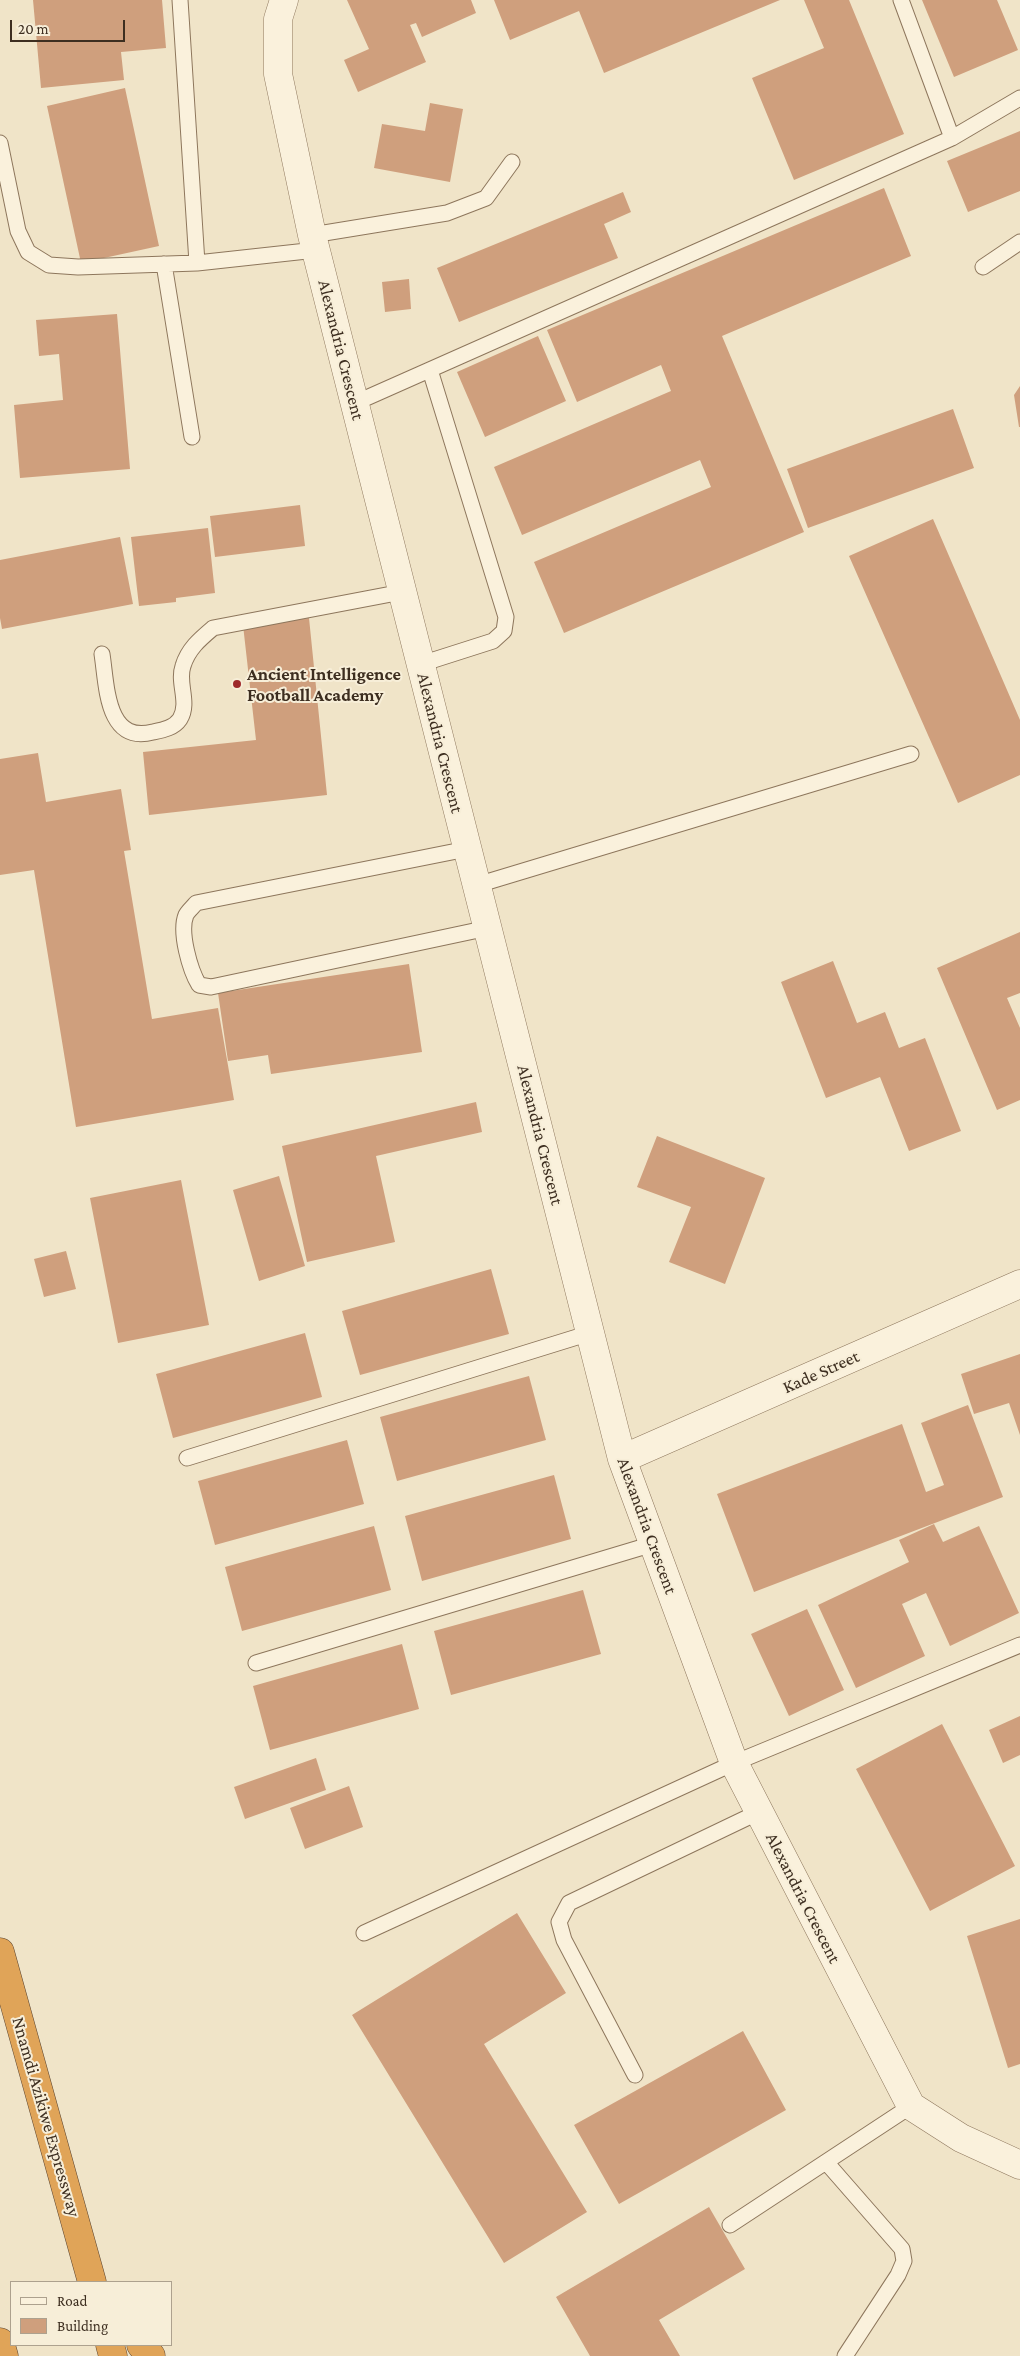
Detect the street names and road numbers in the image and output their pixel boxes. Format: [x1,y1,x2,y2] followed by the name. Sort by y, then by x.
[313,278,369,422] street label: Alexandria Crescent
[412,671,468,815] street label: Alexandria Crescent
[512,1063,568,1207] street label: Alexandria Crescent
[779,1346,863,1398] street label: Kade Street
[612,1455,682,1597] street label: Alexandria Crescent
[761,1829,845,1967] street label: Alexandria Crescent
[7,2014,85,2220] street label: Nnamdi Azikiwe Expressway

